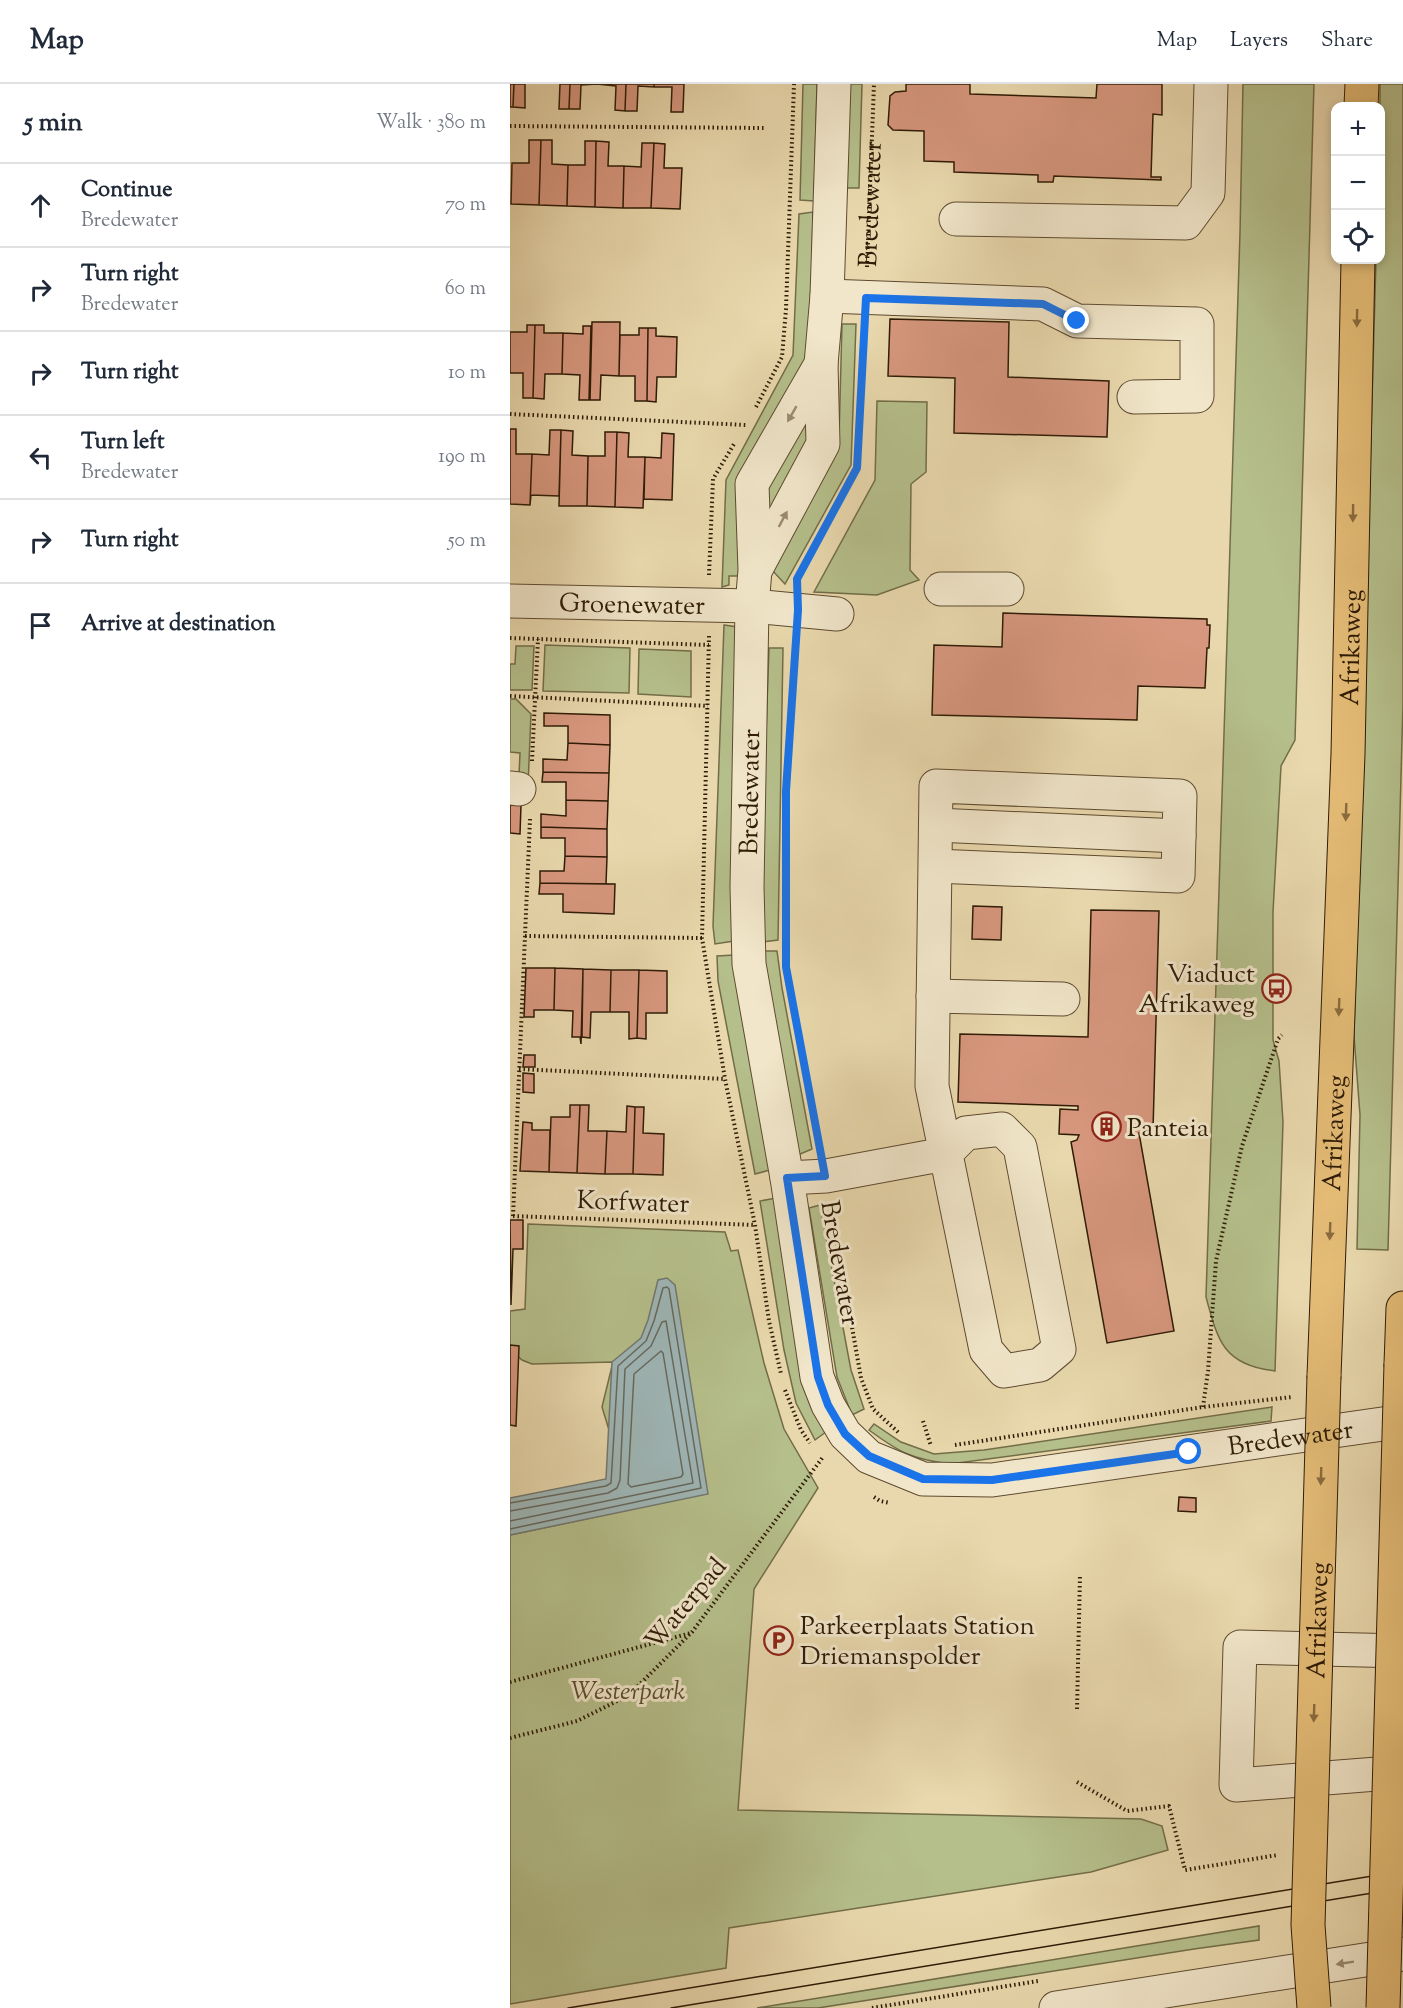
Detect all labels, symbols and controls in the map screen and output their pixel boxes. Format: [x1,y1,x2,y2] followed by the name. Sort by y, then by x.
[30,21,84,61] text: Map
[1157,26,1197,56] text: Map
[1230,26,1288,56] text: Layers
[1321,26,1373,56] text: Share
[1331,102,1385,264] map controls
[1331,102,1385,156] button: +
[24,105,83,142] text: 5 min
[376,109,486,138] text: Walk · 380 m
[851,140,893,268] street label: Bredewater
[1331,156,1385,210] button: −
[81,175,172,207] text: Continue
[24,189,57,222] icon: ahead
[445,191,486,220] text: 70 m
[81,207,178,236] text: Bredewater
[1331,210,1385,264] button: locate
[81,259,178,291] text: Turn right
[24,273,57,306] icon: right
[445,275,486,304] text: 60 m
[81,291,178,320] text: Bredewater
[1063,307,1089,333] route end
[1352,308,1362,327] one-way arrow
[24,357,57,390] icon: right
[81,357,178,389] text: Turn right
[448,359,486,388] text: 10 m
[787,406,797,423] one-way arrow
[81,427,164,459] text: Turn left
[24,441,57,474] icon: left
[438,443,486,472] text: 190 m
[81,459,178,488] text: Bredewater
[1348,503,1358,522] one-way arrow
[778,510,788,527] one-way arrow
[24,525,57,558] icon: right
[81,525,178,557] text: Turn right
[448,527,486,556] text: 50 m
[558,586,706,626] street label: Groenewater
[1333,589,1372,706] street label: Afrikaweg
[24,609,57,642] icon: arrive
[81,609,276,641] text: Arrive at destination
[732,728,771,856] street label: Bredewater
[1341,803,1350,822] one-way arrow
[1138,957,1255,1024] place label: Viaduct Afrikaweg
[1260,972,1292,1004] bus stop icon: Viaduct Afrikaweg
[1334,998,1343,1017] one-way arrow
[1315,1074,1357,1192] street label: Afrikaweg
[1090,1111,1122,1143] building icon: Panteia
[1127,1111,1209,1148] place label: Panteia
[576,1183,690,1224] street label: Korfwater
[809,1198,868,1329] street label: Bredewater
[1326,1222,1335,1241] one-way arrow
[1226,1412,1356,1467] street label: Bredewater
[1175,1438,1201,1464] route start
[1316,1467,1326,1486] one-way arrow
[637,1550,737,1659] street label: Waterpad
[1299,1562,1340,1679] street label: Afrikaweg
[800,1609,1035,1676] place label: Parkeerplaats Station Driemanspolder
[763,1624,795,1656] parking icon: Parkeerplaats Station Driemanspolder
[571,1674,685,1711] park label: Westerpark
[1310,1704,1319,1723] one-way arrow
[1336,1958,1355,1967] one-way arrow

